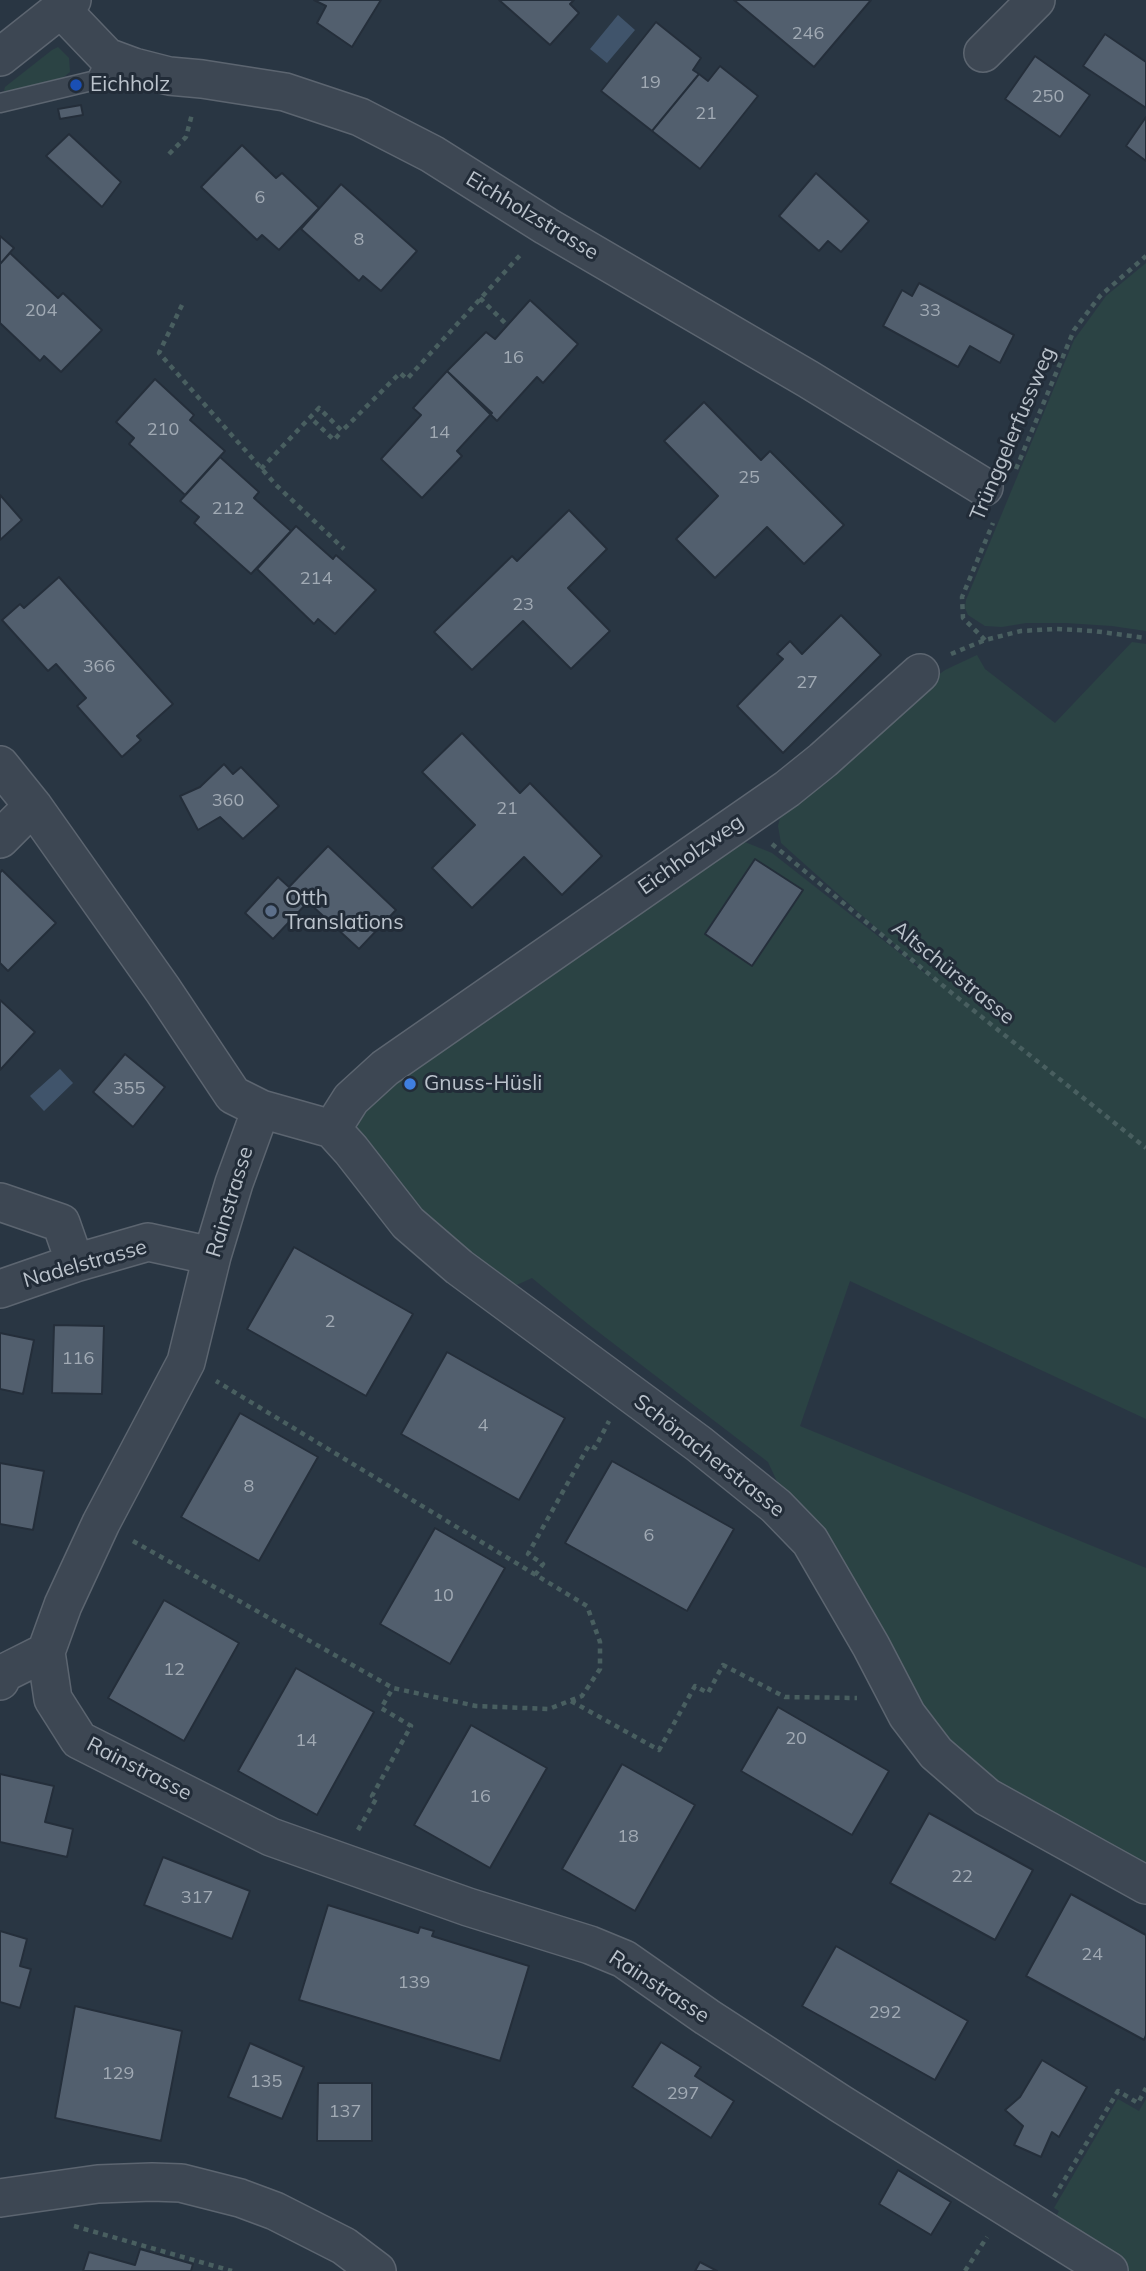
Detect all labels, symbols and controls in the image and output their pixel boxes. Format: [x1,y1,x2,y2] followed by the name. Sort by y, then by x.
[792,23,824,45] house number: 246
[90,72,170,98] place label: Eichholz
[639,72,661,94] house number: 19
[68,77,84,93] marker: Eichholz
[1032,86,1064,108] house number: 250
[695,103,717,125] house number: 21
[461,167,603,265] street label: Eichholzstrasse
[255,187,265,209] house number: 6
[354,229,364,251] house number: 8
[25,300,57,322] house number: 204
[919,300,941,322] house number: 33
[965,343,1061,525] street label: Trünggelerfussweg
[502,347,524,369] house number: 16
[147,419,179,441] house number: 210
[428,422,450,444] house number: 14
[738,467,760,489] house number: 25
[212,498,244,520] house number: 212
[300,568,332,590] house number: 214
[512,594,534,616] house number: 23
[83,656,115,678] house number: 366
[796,672,818,694] house number: 27
[212,790,244,812] house number: 360
[496,798,518,820] house number: 21
[634,810,748,900] street label: Eichholzweg
[285,886,404,936] place label: Otth Translations
[263,903,279,919] marker: Otth Translations
[887,916,1019,1030] street label: Altschürstrasse
[424,1071,542,1097] place label: Gnuss-Hüsli
[402,1076,418,1092] marker: Gnuss-Hüsli
[113,1078,145,1100] house number: 355
[201,1144,259,1260] street label: Rainstrasse
[20,1234,150,1294] street label: Nadelstrasse
[325,1311,335,1333] house number: 2
[62,1348,94,1370] house number: 116
[629,1389,789,1523] street label: Schönacherstrasse
[478,1415,488,1437] house number: 4
[244,1476,254,1498] house number: 8
[644,1525,654,1547] house number: 6
[432,1585,454,1607] house number: 10
[163,1659,185,1681] house number: 12
[785,1728,807,1750] house number: 20
[295,1730,317,1752] house number: 14
[82,1732,196,1806] street label: Rainstrasse
[469,1786,491,1808] house number: 16
[617,1826,639,1848] house number: 18
[951,1866,973,1888] house number: 22
[181,1887,213,1909] house number: 317
[1081,1944,1103,1966] house number: 24
[604,1945,714,2029] street label: Rainstrasse
[398,1972,430,1994] house number: 139
[869,2002,901,2024] house number: 292
[102,2063,134,2085] house number: 129
[250,2071,282,2093] house number: 135
[667,2083,699,2105] house number: 297
[329,2101,361,2123] house number: 137

